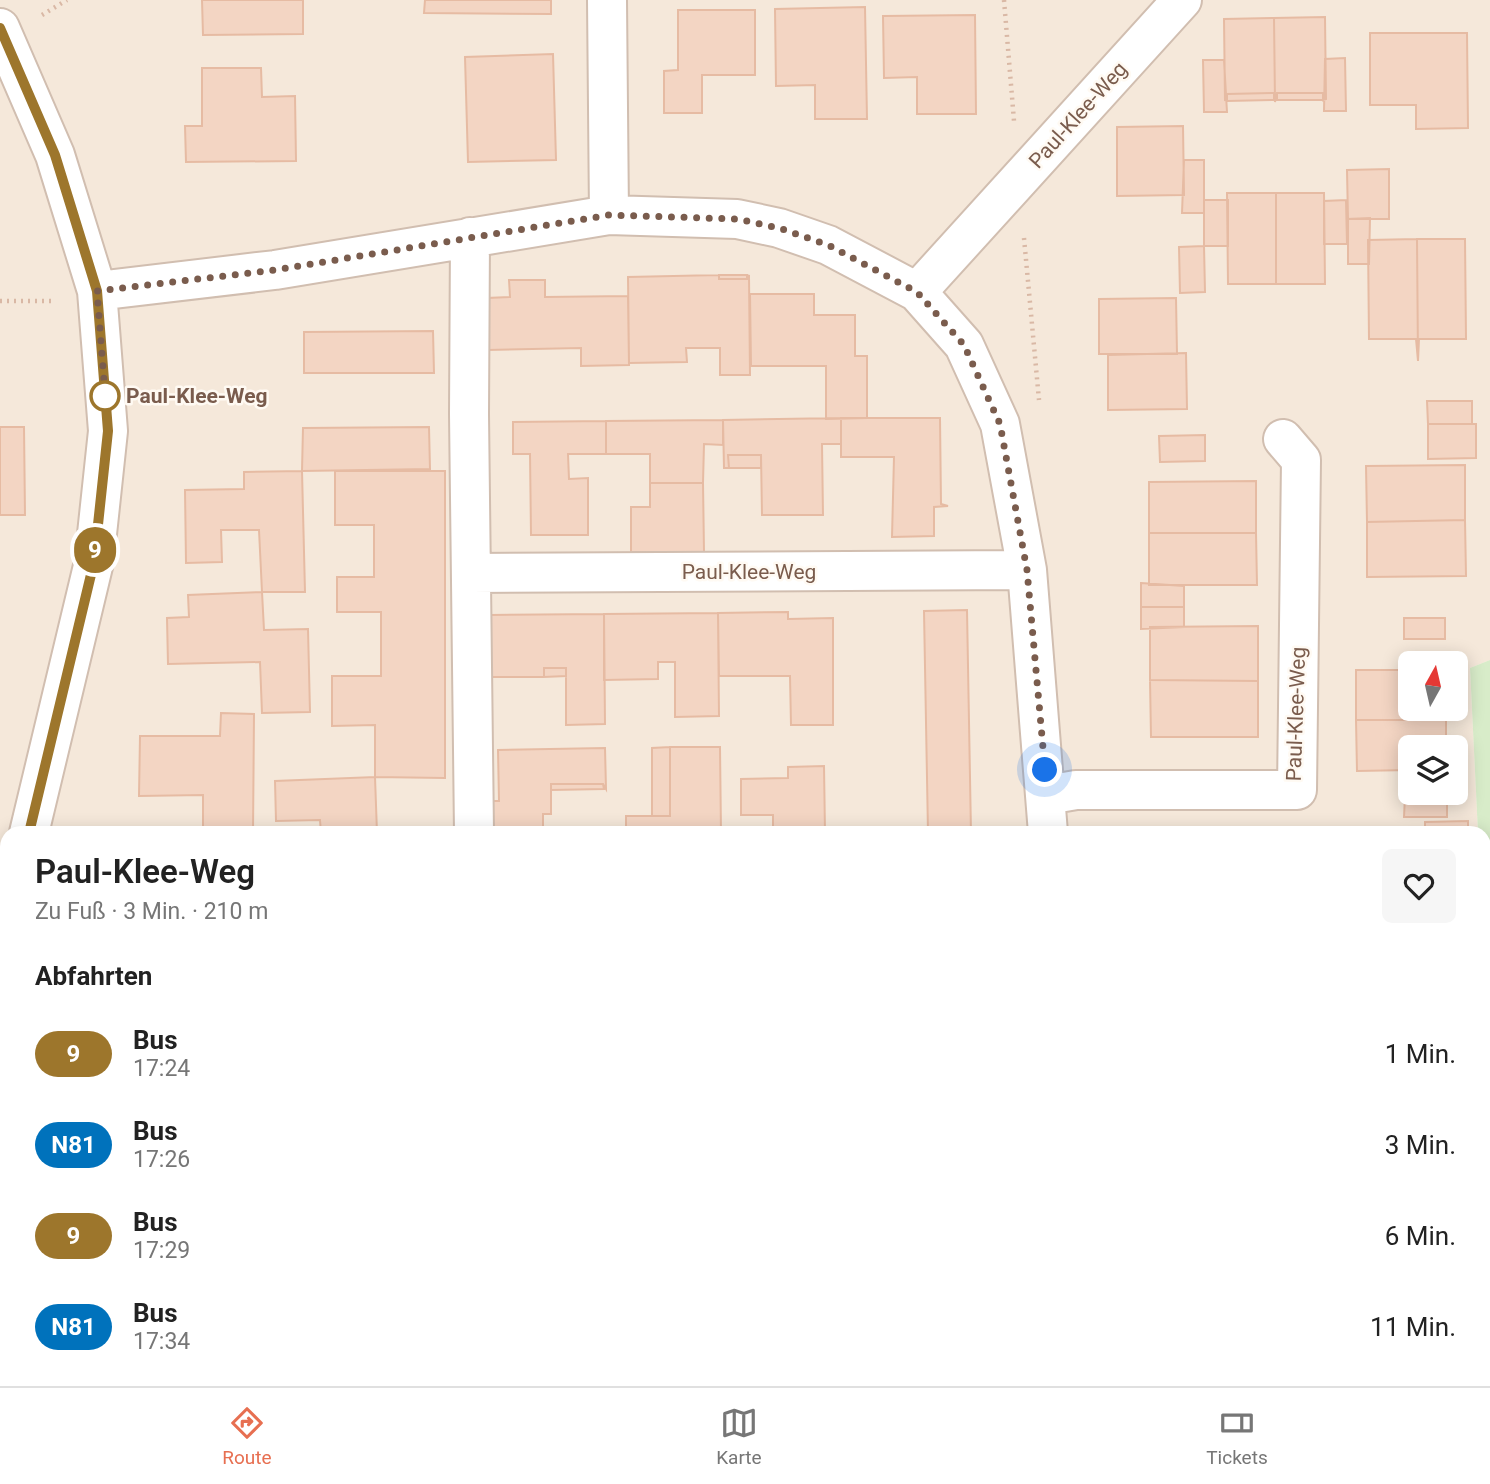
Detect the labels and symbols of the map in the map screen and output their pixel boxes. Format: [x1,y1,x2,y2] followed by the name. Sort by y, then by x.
[1024,57,1132,173] street label: Paul-Klee-Weg
[90,381,120,411] marker: Paul-Klee-Weg
[126,384,268,408] place label: Paul-Klee-Weg
[72,527,118,573] line badge: 9
[682,560,816,584] street label: Paul-Klee-Weg
[1282,646,1310,782] street label: Paul-Klee-Weg
[1398,651,1468,721] north arrow
[1027,752,1062,787] your location

